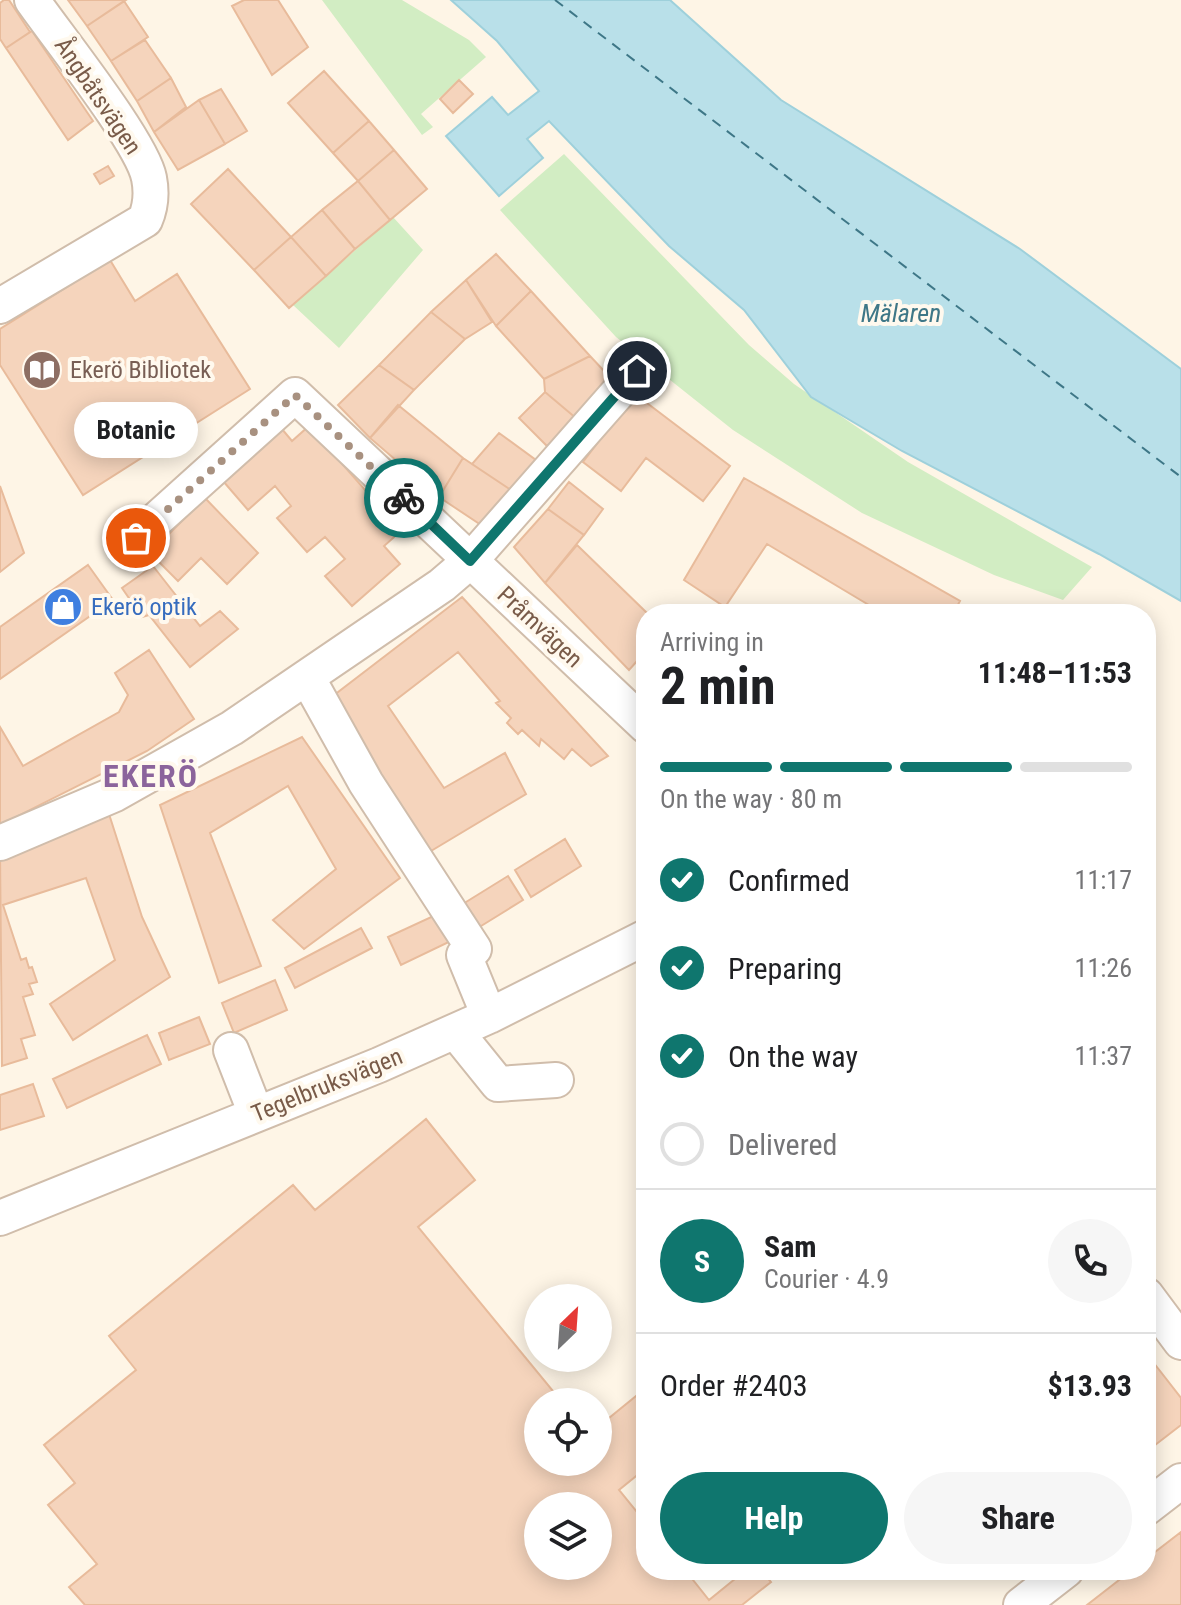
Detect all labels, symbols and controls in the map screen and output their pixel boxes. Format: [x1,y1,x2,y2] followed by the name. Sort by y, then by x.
[49,32,148,160] street label: Ångbåtsvägen
[861,298,941,328] water label: Mälaren
[603,337,671,405] pin
[21,349,63,391] library icon: Ekerö Bibliotek
[615,349,659,393] icon: home
[70,356,211,384] place label: Ekerö Bibliotek
[74,402,198,458] callout: Botanic
[96,415,176,445] text: Botanic
[364,458,444,538] courier
[382,476,426,520] icon: bike
[102,504,170,572] pin
[114,516,158,560] icon: bag
[492,581,588,673] street label: Pråmvägen
[42,586,84,628] shop icon: Ekerö optik
[91,593,197,621] place label: Ekerö optik
[660,627,764,657] text: Arriving in
[978,655,1132,690] text: 11:48–11:53
[660,656,776,717] text: 2 min
[103,757,199,795] district label: EKERÖ
[660,784,842,814] text: On the way · 80 m
[660,858,704,902] icon: check
[728,863,850,898] text: Confirmed
[1075,865,1132,895] text: 11:17
[660,946,704,990] icon: check
[728,951,842,986] text: Preparing
[1075,953,1132,983] text: 11:26
[660,1034,704,1078] icon: check
[728,1039,858,1074] text: On the way
[1075,1041,1132,1071] text: 11:37
[248,1042,406,1128] street label: Tegelbruksvägen
[728,1127,837,1162] text: Delivered
[1048,1219,1132,1303] button: phone
[764,1229,817,1264] text: Sam
[694,1244,710,1279] text: S
[764,1264,889,1294] text: Courier · 4.9
[524,1284,612,1372] north arrow
[524,1284,612,1580] map controls
[660,1368,808,1403] text: Order #2403
[1047,1368,1132,1403] text: $13.93
[524,1388,612,1476] button: locate
[660,1472,888,1564] button: Help
[904,1472,1132,1564] button: Share
[524,1492,612,1580] button: layers

